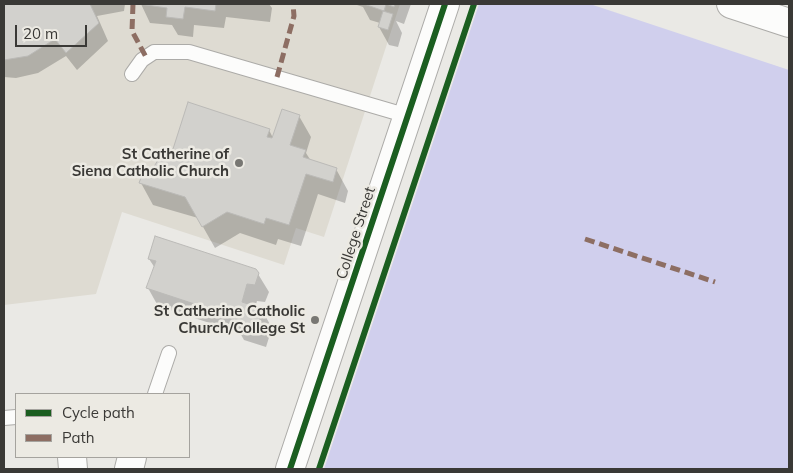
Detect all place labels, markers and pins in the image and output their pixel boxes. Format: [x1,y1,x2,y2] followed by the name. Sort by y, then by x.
[72,145,229,180] place label: St Catherine of Siena Catholic Church
[233,157,245,169] marker: St Catherine of Siena Catholic Church
[154,302,305,337] place label: St Catherine Catholic Church/College St
[309,314,321,326] marker: St Catherine Catholic Church/College St

